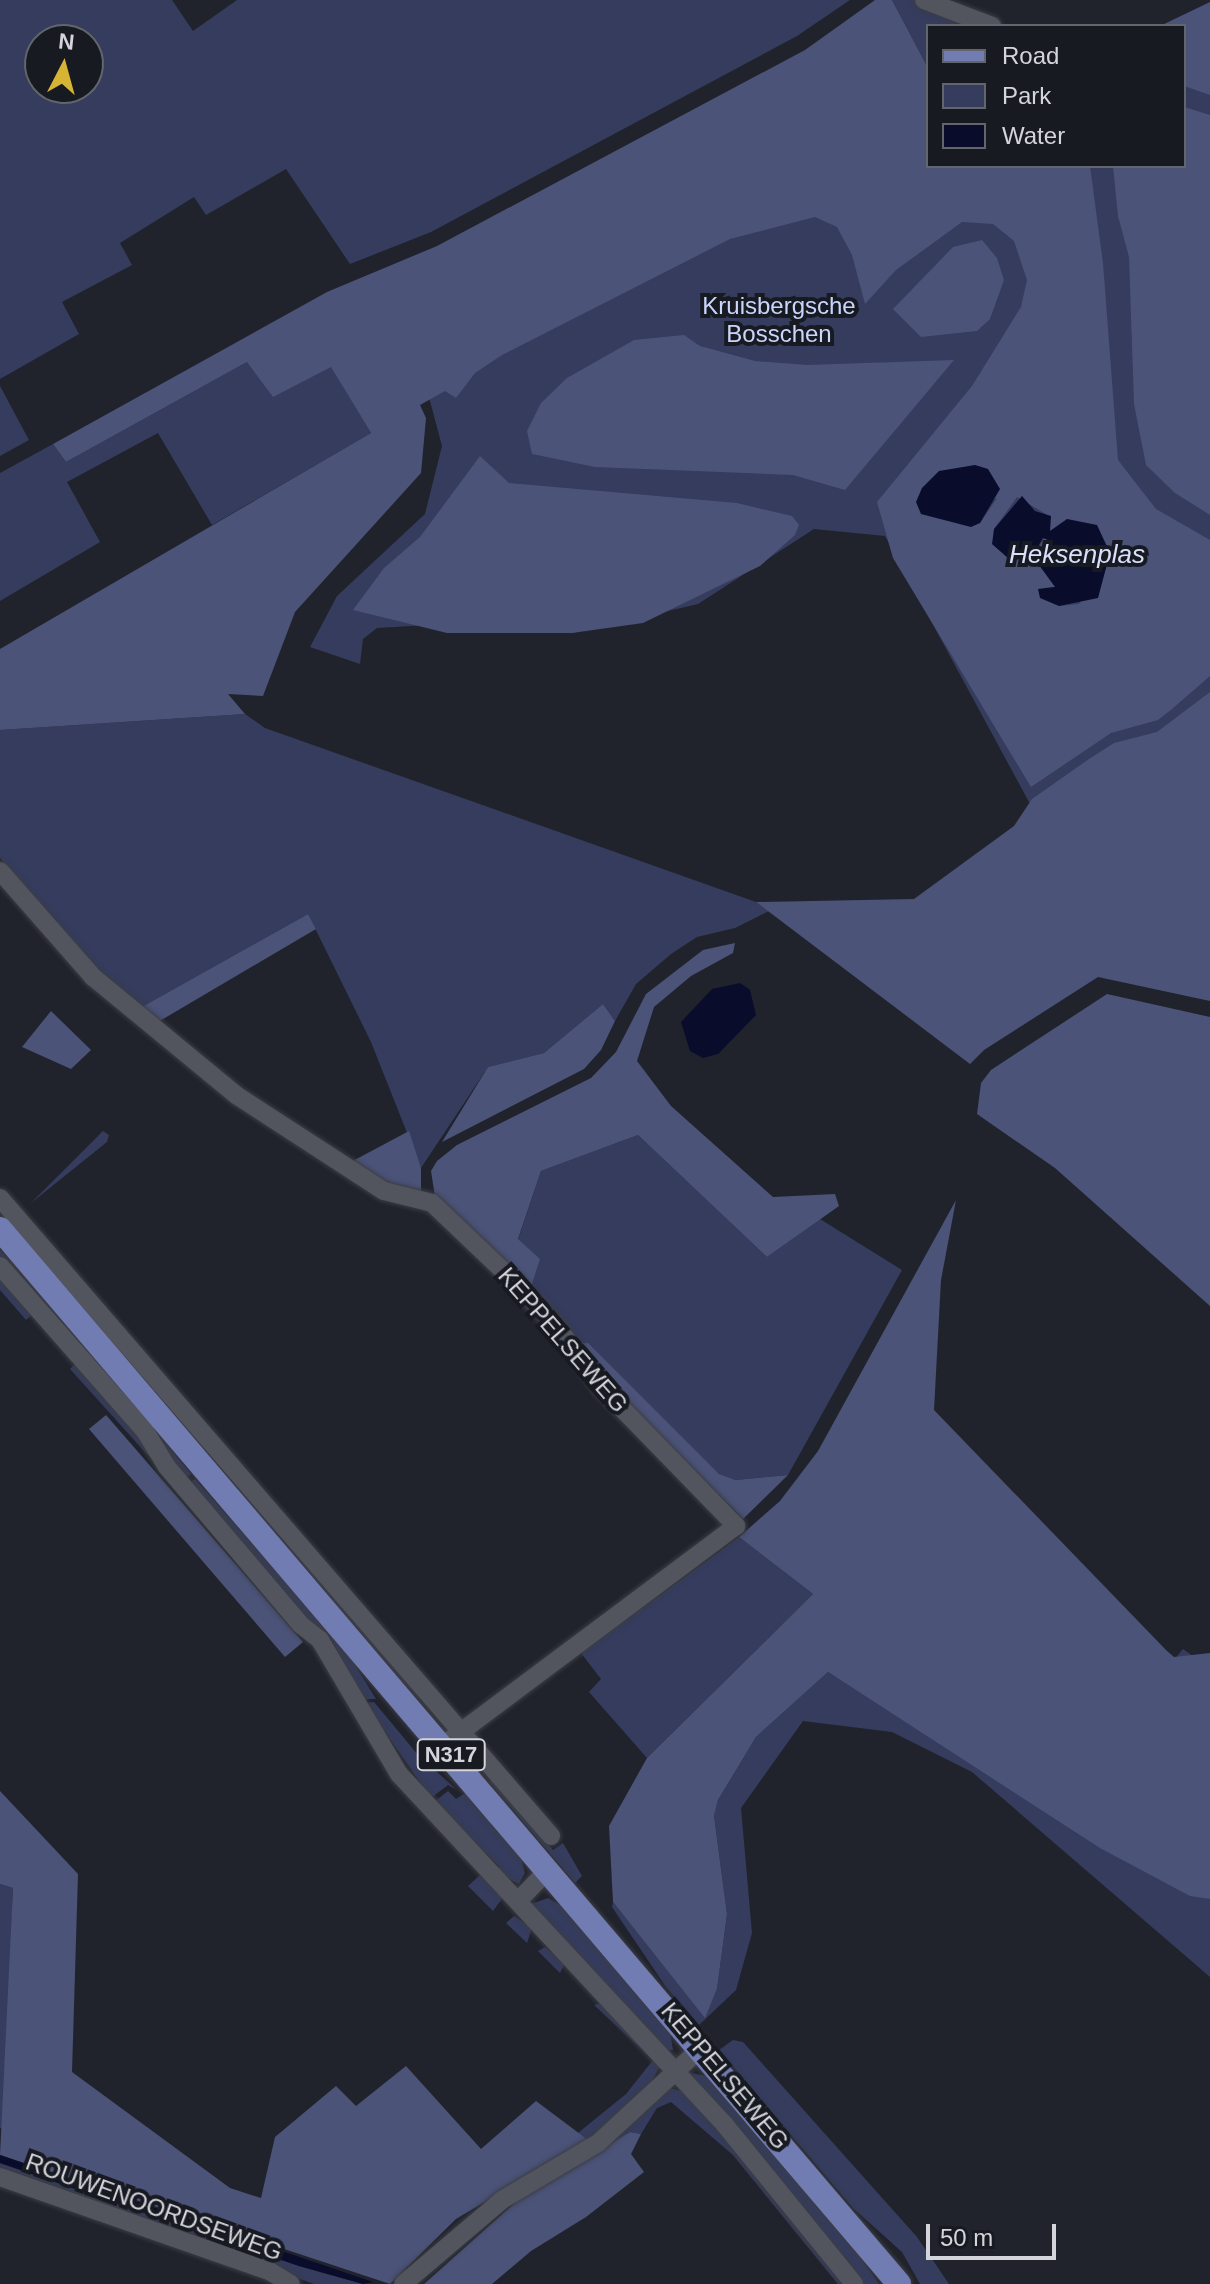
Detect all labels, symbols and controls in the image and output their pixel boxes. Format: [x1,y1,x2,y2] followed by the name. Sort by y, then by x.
[24,24,104,104] north arrow
[926,24,1186,168] legend
[57,28,76,55] text: N
[1002,42,1059,69] text: Road
[1002,82,1051,109] text: Park
[1002,122,1065,149] text: Water
[702,292,856,348] park label: Kruisbergsche Bosschen
[1009,539,1145,571] water label: Heksenplas
[492,1262,634,1418] street label: KEPPELSEWEG
[415,1737,487,1773] road number: N317
[655,1997,795,2155] street label: KEPPELSEWEG
[22,2147,286,2267] street label: ROUWENOORDSEWEG
[930,2208,1060,2258] scale bar
[940,2224,993,2251] text: 50 m

